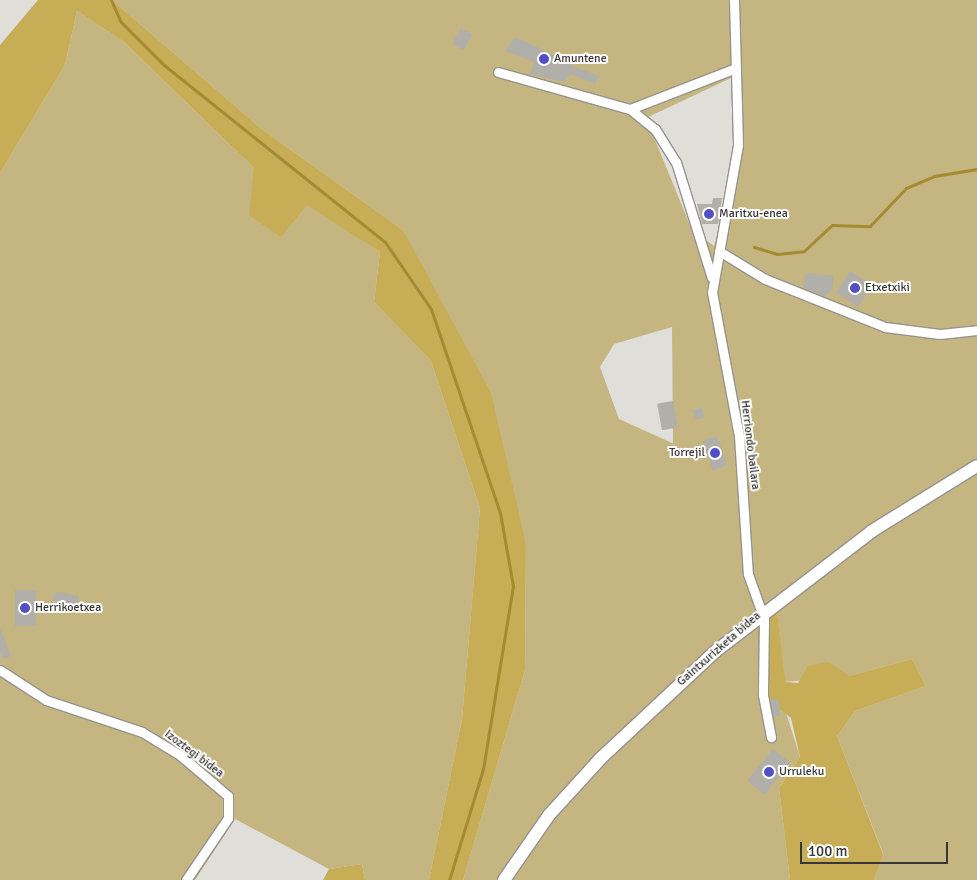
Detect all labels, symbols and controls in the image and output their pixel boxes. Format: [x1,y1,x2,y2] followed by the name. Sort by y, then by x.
[554,52,607,66] place label: Amuntene
[538,53,550,65] marker: Amuntene
[719,207,788,221] place label: Maritxu-enea
[703,208,715,220] marker: Maritxu-enea
[865,281,910,295] place label: Etxetxiki
[849,282,861,294] marker: Etxetxiki
[737,399,763,491] street label: Herriondo bailara
[669,446,705,460] place label: Torrejil
[709,447,721,459] marker: Torrejil
[35,601,101,615] place label: Herrikoetxea
[19,602,31,614] marker: Herrikoetxea
[674,609,764,689] street label: Gaintxurizketa bidea
[162,727,226,781] street label: Izoztegi bidea
[779,765,824,779] place label: Urruleku
[763,766,775,778] marker: Urruleku
[802,832,950,864] scale bar
[808,842,848,860] text: 100 m

